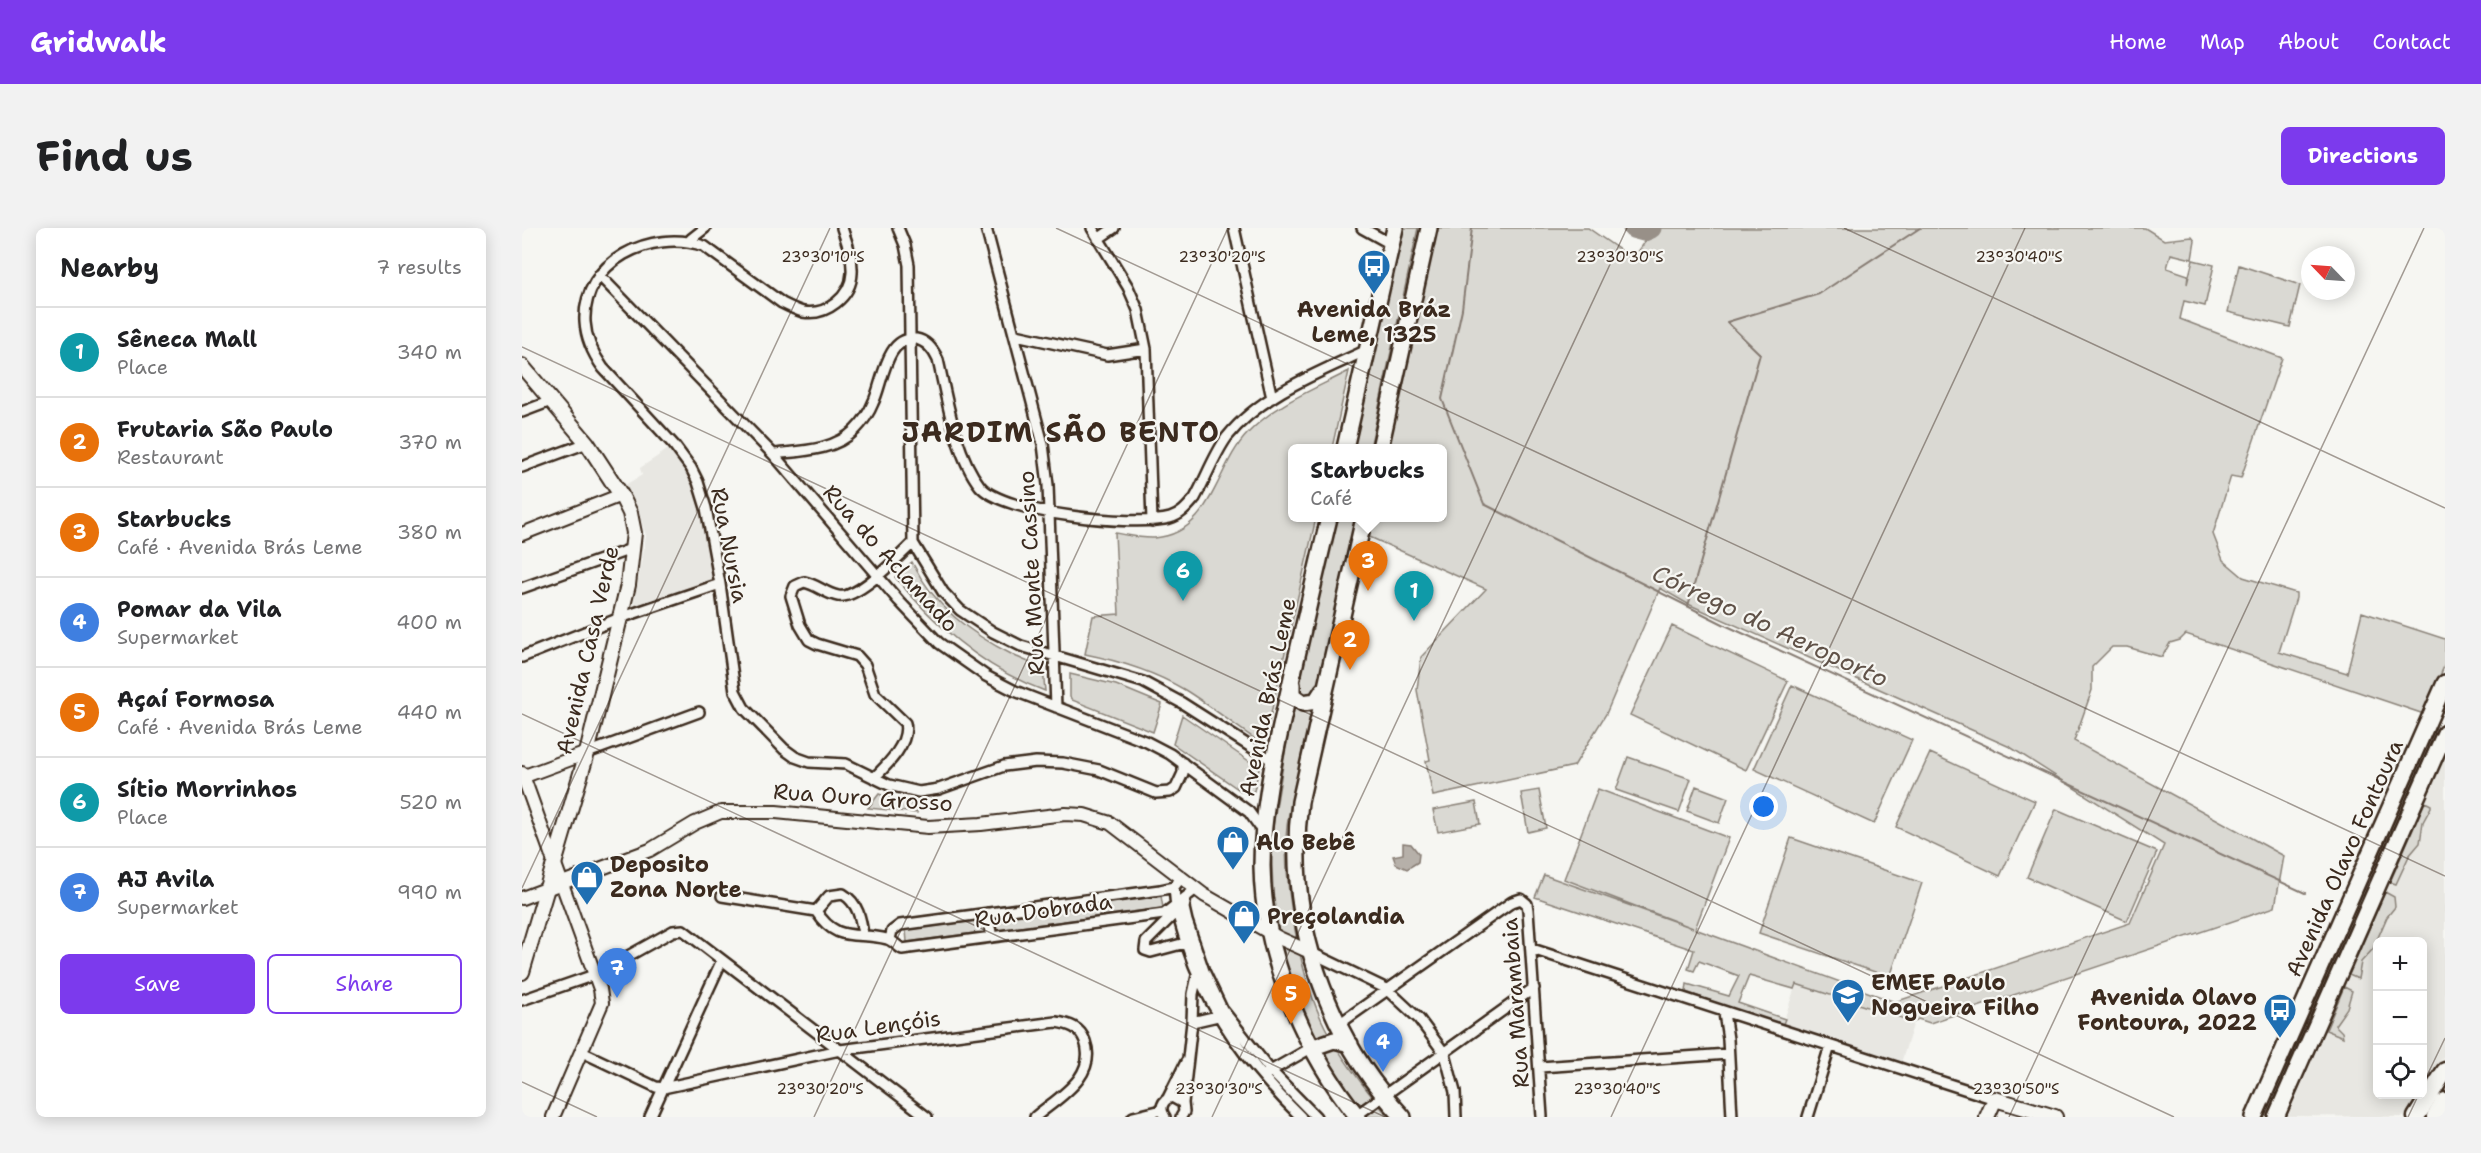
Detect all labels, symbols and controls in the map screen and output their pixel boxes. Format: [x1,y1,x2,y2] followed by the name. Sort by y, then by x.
[30,23,167,61] text: Gridwalk
[2109,28,2167,56] text: Home
[2200,28,2245,56] text: Map
[2278,28,2339,56] text: About
[2372,28,2451,56] text: Contact
[2281,127,2445,185] button: Directions
[36,128,193,184] text: Find us
[2301,246,2355,300] north arrow
[781,247,865,267] text: 23°30'10"S
[1178,247,1266,267] text: 23°30'20"S
[1576,247,1664,267] text: 23°30'30"S
[1975,247,2063,267] text: 23°30'40"S
[1356,248,1392,295] bus stop icon: Avenida Bráz Leme, 1325
[60,250,159,285] text: Nearby
[376,254,462,280] text: 7 results
[1297,295,1451,349] place label: Avenida Bráz Leme, 1325
[117,325,257,354] text: Sêneca Mall
[75,339,84,365] text: 1
[397,339,462,365] text: 340 m
[117,354,168,380] text: Place
[902,413,1220,451] district label: JARDIM SÃO BENTO
[117,415,333,444] text: Frutaria São Paulo
[73,429,87,455] text: 2
[398,429,462,455] text: 370 m
[117,444,224,470] text: Restaurant
[1288,444,1447,522] popup
[1310,456,1425,485] text: Starbucks
[1012,470,1051,676] street label: Rua Monte Cassino
[817,478,965,638] street label: Rua do Aclamado
[704,485,755,606] street label: Rua Nursia
[1310,485,1352,511] text: Café
[117,505,231,534] text: Starbucks
[73,519,87,545] text: 3
[397,519,462,545] text: 380 m
[117,534,363,560] text: Café · Avenida Brás Leme
[1348,542,1388,591] pin: 3
[549,543,626,757] street label: Avenida Casa Verde
[1164,552,1202,601] pin: 6
[1647,557,1893,695] water label: Córrego do Aeroporto
[1394,572,1434,621] pin: 1
[117,595,282,624] text: Pomar da Vila
[1232,595,1303,799] street label: Avenida Brás Leme
[73,609,87,635] text: 4
[396,609,462,635] text: 400 m
[1330,620,1370,670] pin: 2
[117,624,239,650] text: Supermarket
[117,685,274,714] text: Açaí Formosa
[73,699,86,725] text: 5
[397,699,462,725] text: 440 m
[117,714,363,740] text: Café · Avenida Brás Leme
[2279,735,2410,981] street label: Avenida Olavo Fontoura
[117,775,297,804] text: Sítio Morrinhos
[772,777,954,818] street label: Rua Ouro Grosso
[73,789,87,815] text: 6
[399,789,462,815] text: 520 m
[1749,792,1778,821] your location
[117,804,168,830] text: Place
[1215,824,1251,871] shop icon: Alo Bebê
[1256,828,1356,857] place label: Alo Bebê
[610,850,742,904] place label: Deposito Zona Norte
[569,859,605,906] shop icon: Deposito Zona Norte
[117,865,214,894] text: AJ Avila
[73,879,87,905] text: 7
[397,879,462,905] text: 990 m
[972,886,1114,935] street label: Rua Dobrada
[117,894,239,920] text: Supermarket
[1226,898,1262,945] shop icon: Preçolandia
[1267,902,1404,931] place label: Preçolandia
[1495,917,1536,1089] street label: Rua Marambaia
[2373,937,2427,1099] map controls
[2373,937,2427,991] button: +
[598,948,637,998] pin: 7
[60,954,255,1014] button: Save
[267,954,462,1014] button: Share
[1871,968,2039,1022] place label: EMEF Paulo Nogueira Filho
[1272,974,1310,1024] pin: 5
[1830,977,1866,1024] school or university icon: EMEF Paulo Nogueira Filho
[2078,983,2257,1037] place label: Avenida Olavo Fontoura, 2022
[2373,991,2427,1045] button: −
[2262,992,2298,1039] bus stop icon: Avenida Olavo Fontoura, 2022
[814,1003,942,1050] street label: Rua Lençóis
[1364,1022,1402,1072] pin: 4
[2373,1045,2427,1099] button: locate
[776,1079,864,1099] text: 23°30'20"S
[1175,1079,1263,1099] text: 23°30'30"S
[1573,1079,1661,1099] text: 23°30'40"S
[1973,1079,2059,1099] text: 23°30'50"S

